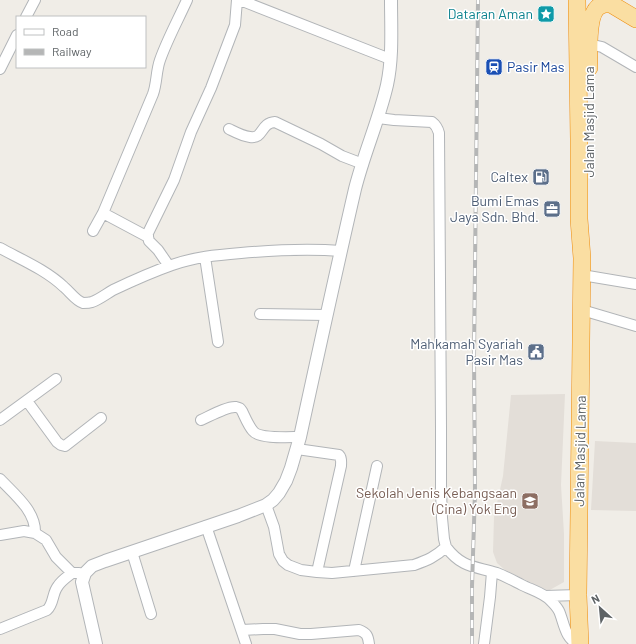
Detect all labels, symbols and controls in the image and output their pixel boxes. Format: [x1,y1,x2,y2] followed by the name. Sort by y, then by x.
[536,4,556,24] place icon: Dataran Aman
[448,5,533,22] place label: Dataran Aman
[16,16,146,68] legend
[52,24,79,38] text: Road
[52,44,92,58] text: Railway
[484,57,504,77] station icon: Pasir Mas
[507,58,565,75] place label: Pasir Mas
[580,66,597,178] street label: Jalan Masjid Lama
[531,167,551,187] fuel station icon: Caltex
[490,168,528,185] place label: Caltex
[450,192,539,225] place label: Bumi Emas Jaya Sdn. Bhd.
[542,199,562,219] office icon: Bumi Emas Jaya Sdn. Bhd.
[410,335,523,368] place label: Mahkamah Syariah Pasir Mas
[526,342,546,362] public building icon: Mahkamah Syariah Pasir Mas
[570,395,589,507] street label: Jalan Masjid Lama
[356,484,517,517] place label: Sekolah Jenis Kebangsaan (Cina) Yok Eng
[520,491,540,511] school or university icon: Sekolah Jenis Kebangsaan (Cina) Yok Eng
[580,588,620,628] north arrow
[589,591,601,606] text: N

